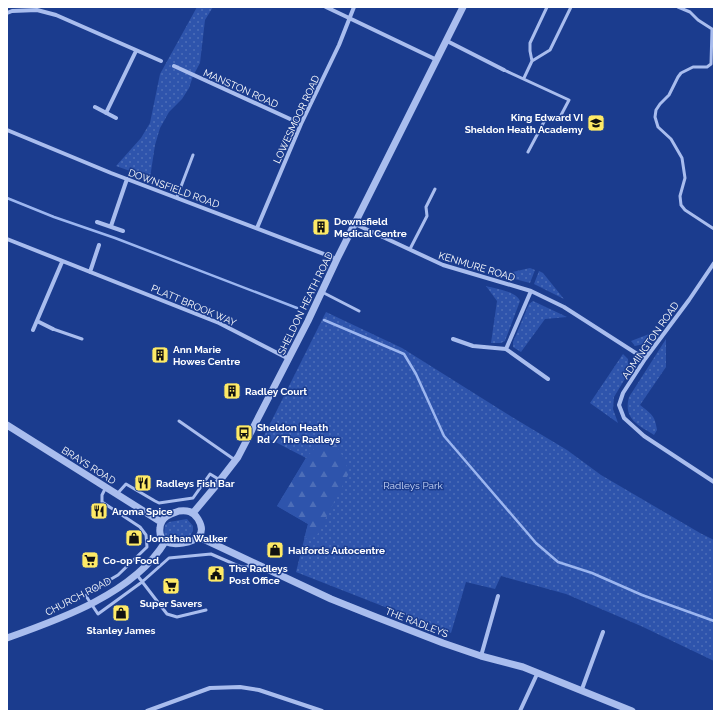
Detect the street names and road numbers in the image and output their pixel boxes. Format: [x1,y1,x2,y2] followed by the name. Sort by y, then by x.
[202,67,280,110] street label: MANSTON ROAD
[271,73,322,165] street label: LOWESMOOR ROAD
[127,167,221,210] street label: DOWNSFIELD ROAD
[276,250,335,357] street label: SHELDON HEATH ROAD
[437,250,516,283] street label: KENMURE ROAD
[149,282,239,329] street label: PLATT BROOK WAY
[620,300,681,381] street label: ADMINGTON ROAD
[60,444,118,486] street label: BRAYS ROAD
[43,575,113,618] street label: CHURCH ROAD
[384,605,450,640] street label: THE RADLEYS

